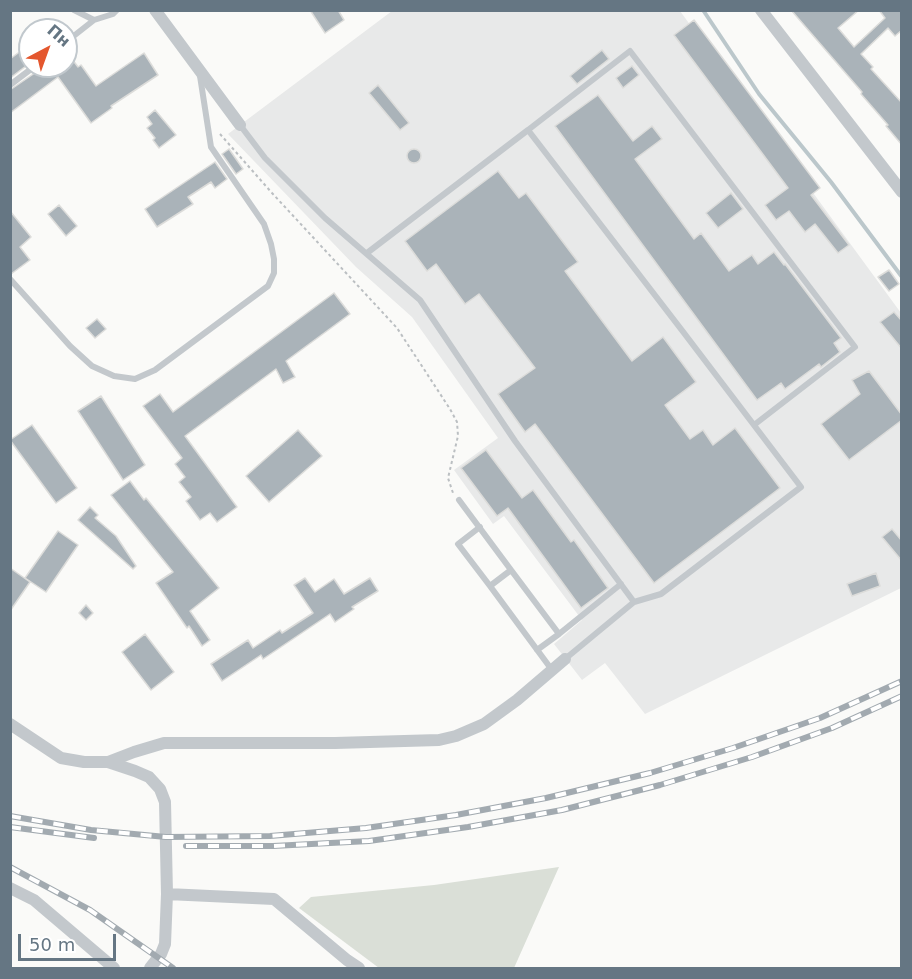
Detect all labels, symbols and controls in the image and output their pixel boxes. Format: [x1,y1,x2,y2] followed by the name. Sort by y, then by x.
[18,18,78,78] north arrow
[43,20,74,51] text: Пн
[21,922,118,960] scale bar
[29,934,75,955] text: 50 m

